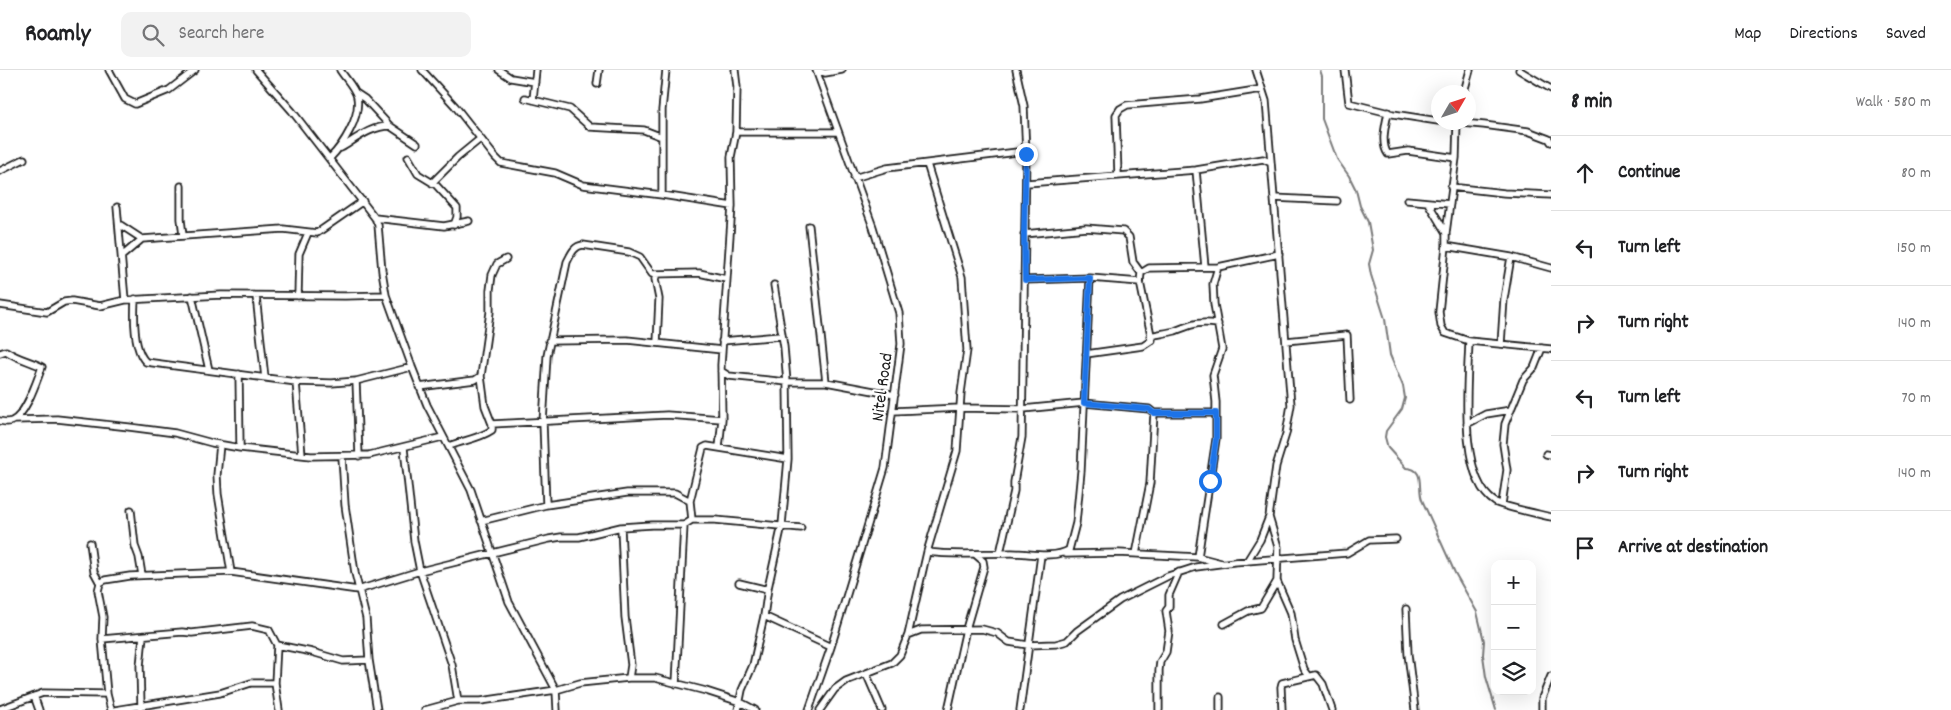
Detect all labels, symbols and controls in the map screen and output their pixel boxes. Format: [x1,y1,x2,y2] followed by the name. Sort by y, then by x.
[121,12,471,57] search box
[25,18,91,52] text: Roamly
[139,21,167,49] icon: search
[179,21,264,48] text: Search here
[1734,22,1761,47] text: Map
[1789,22,1858,47] text: Directions
[1886,22,1926,47] text: Saved
[1431,85,1476,130] north arrow
[1571,88,1612,118] text: 8 min
[1856,91,1931,114] text: Walk · 580 m
[1015,143,1038,166] route end
[1571,159,1599,187] icon: ahead
[1618,160,1680,187] text: Continue
[1901,162,1931,185] text: 80 m
[1571,234,1599,262] icon: left
[1618,235,1681,262] text: Turn left
[1897,237,1931,260] text: 150 m
[1571,309,1599,337] icon: right
[1618,310,1689,337] text: Turn right
[1897,312,1931,335] text: 140 m
[866,352,901,423] street label: Nitel Road
[1571,384,1599,412] icon: left
[1618,385,1681,412] text: Turn left
[1901,387,1931,410] text: 70 m
[1571,459,1599,487] icon: right
[1618,460,1689,487] text: Turn right
[1897,462,1931,485] text: 140 m
[1199,470,1222,493] route start
[1571,534,1599,562] icon: arrive
[1618,535,1768,562] text: Arrive at destination
[1491,560,1536,695] map controls
[1491,560,1536,605] button: +
[1491,605,1536,650] button: −
[1491,650,1536,695] button: layers

